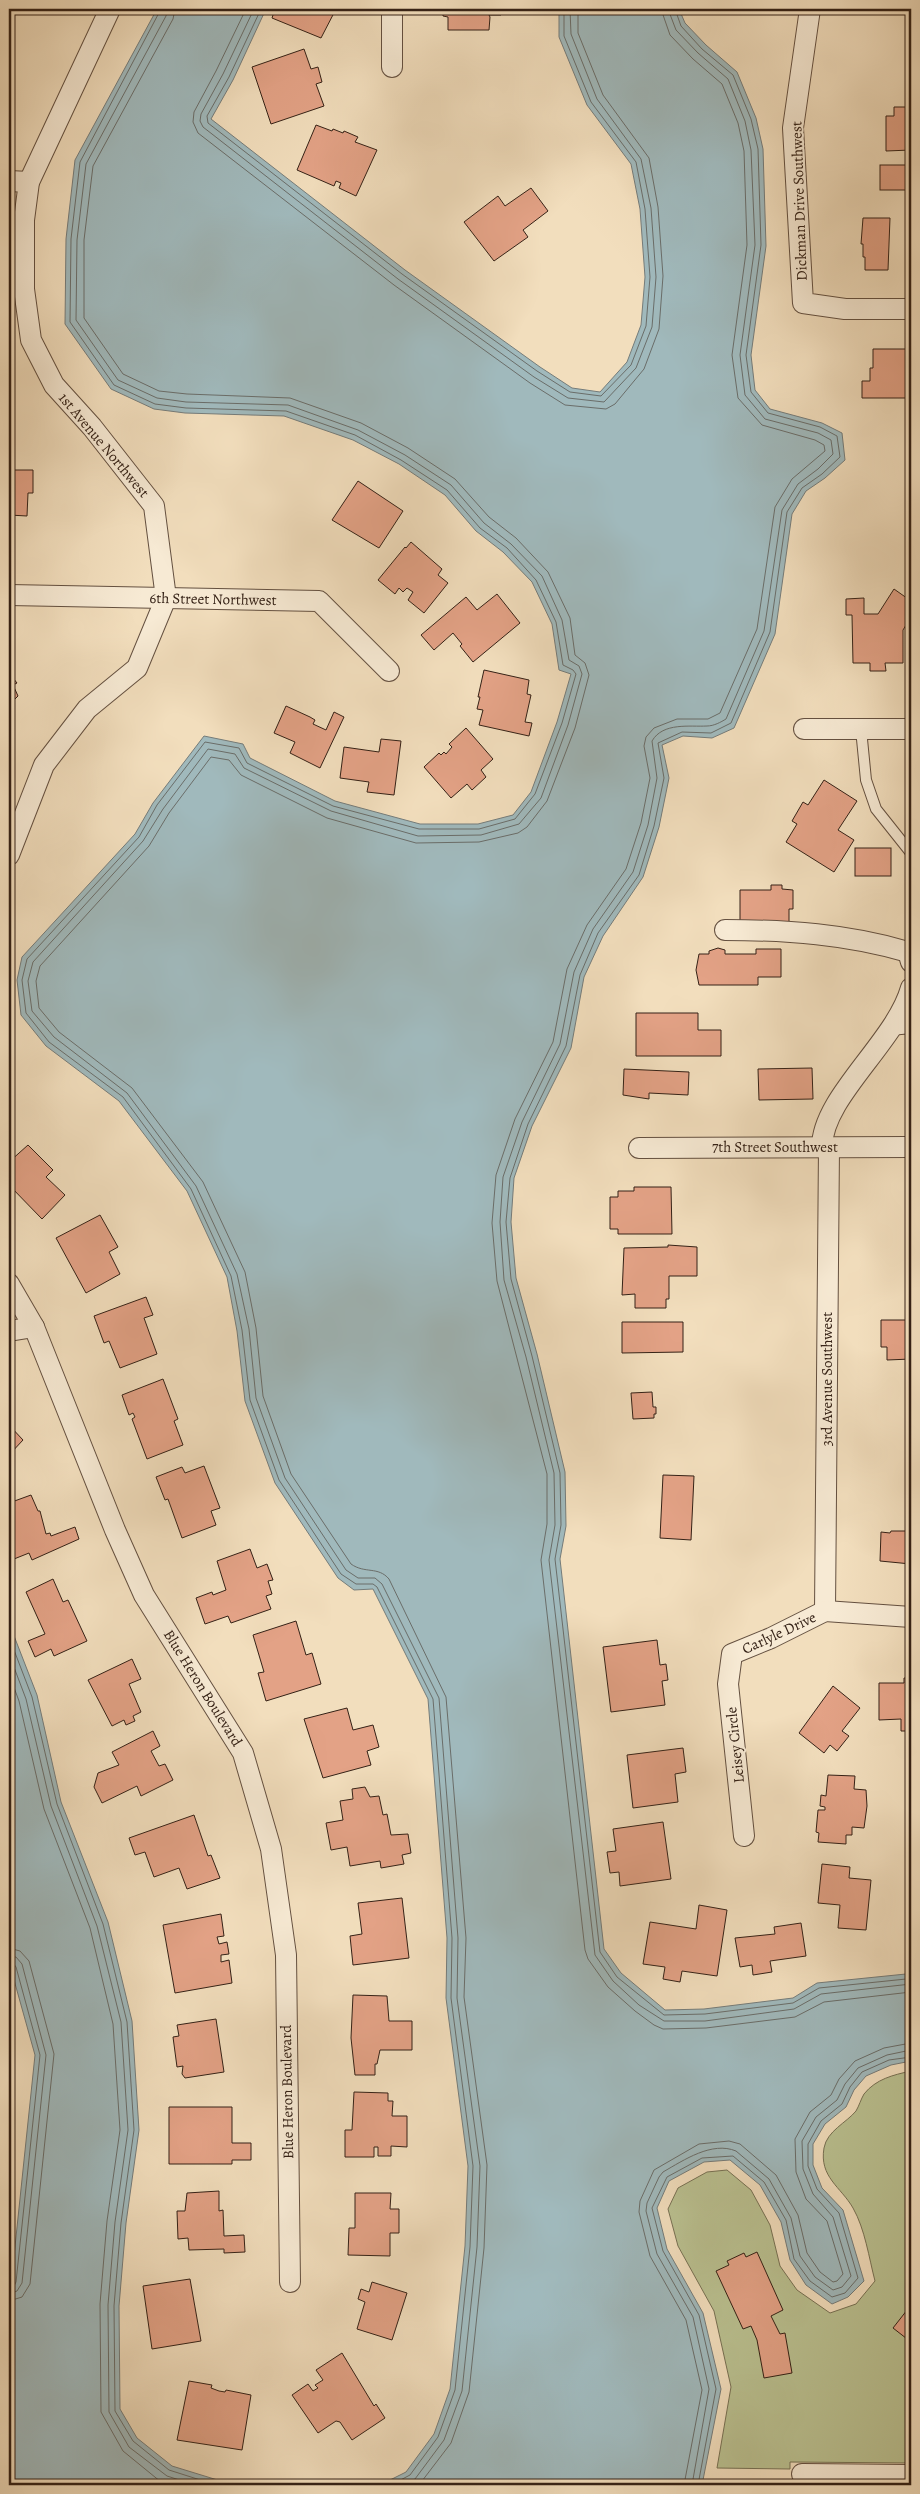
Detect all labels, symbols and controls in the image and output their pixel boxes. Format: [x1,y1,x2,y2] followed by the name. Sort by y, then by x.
[786,121,812,281] street label: Dickman Drive Southwest
[54,388,154,502] street label: 1st Avenue Northwest
[149,588,277,610] street label: 6th Street Northwest
[712,1137,838,1157] street label: 7th Street Southwest
[817,1312,837,1446] street label: 3rd Avenue Southwest
[739,1607,819,1659] street label: Carlyle Drive
[159,1626,248,1751] street label: Blue Heron Boulevard
[721,1706,749,1784] street label: Leisey Circle
[276,2024,298,2159] street label: Blue Heron Boulevard

